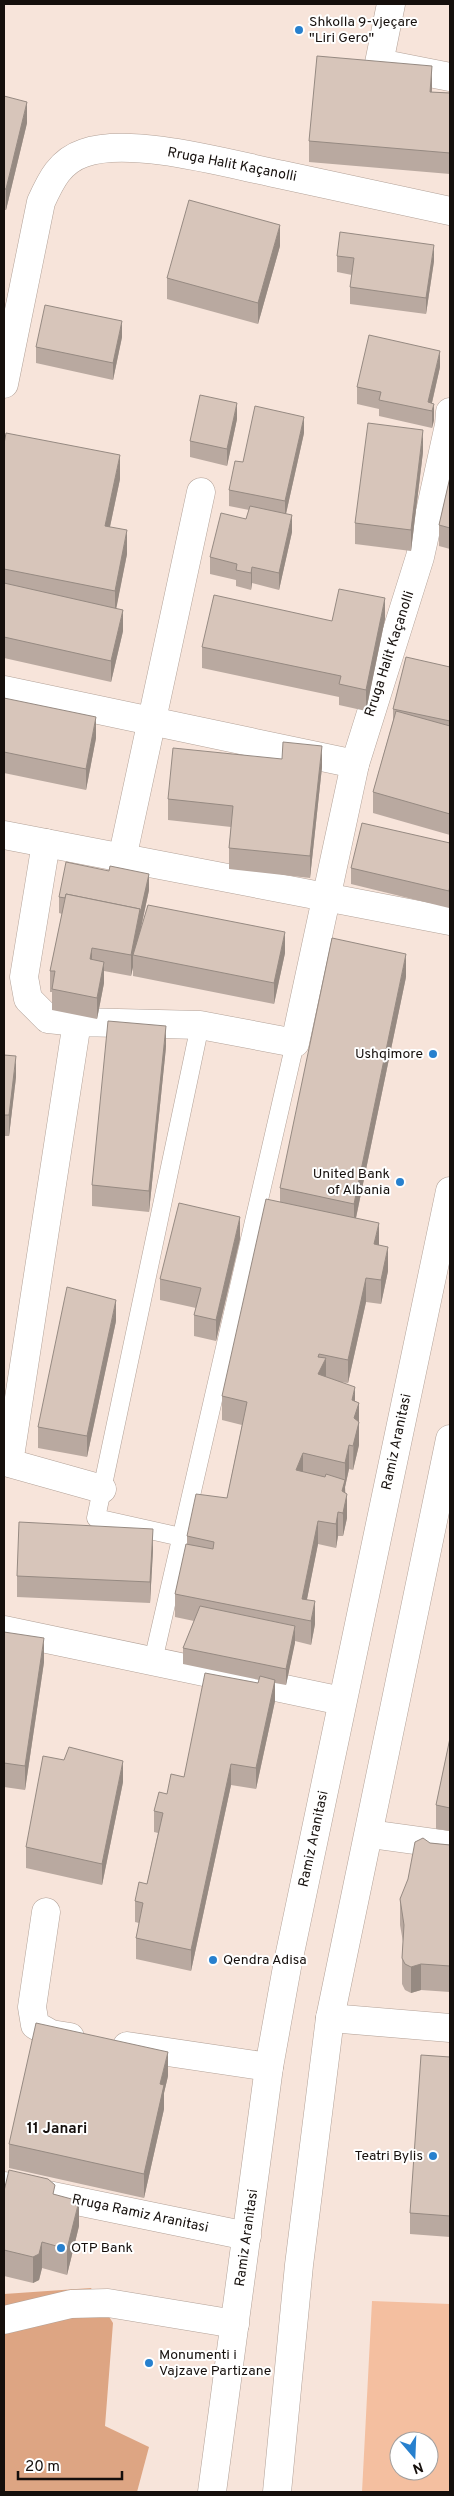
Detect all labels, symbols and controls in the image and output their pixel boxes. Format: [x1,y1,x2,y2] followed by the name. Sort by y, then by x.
[309,14,418,47] place label: Shkolla 9-vjeçare "Liri Gero"
[293,24,305,36] marker: Shkolla 9-vjeçare "Liri Gero"
[166,144,298,186] street label: Rruga Halit Kaçanolli
[362,589,418,719] street label: Rruga Halit Kaçanolli
[355,1046,423,1063] place label: Ushqimore
[427,1048,439,1060] marker: Ushqimore
[313,1166,390,1199] place label: United Bank of Albania
[394,1176,406,1188] marker: United Bank of Albania
[378,1392,416,1492] street label: Ramiz Aranitasi
[295,1789,333,1889] street label: Ramiz Aranitasi
[223,1952,307,1969] place label: Qendra Adisa
[207,1954,219,1966] marker: Qendra Adisa
[27,2120,87,2139] district label: 11 Janari
[355,2148,423,2165] place label: Teatri Bylis
[427,2150,439,2162] marker: Teatri Bylis
[232,2188,262,2288] street label: Ramiz Aranitasi
[70,2191,210,2237] street label: Rruga Ramiz Aranitasi
[71,2240,133,2257] place label: OTP Bank
[55,2242,67,2254] marker: OTP Bank
[159,2347,271,2380] place label: Monumenti i Vajzave Partizane
[143,2357,155,2369] marker: Monumenti i Vajzave Partizane
[389,2431,439,2481] north arrow
[18,2448,121,2480] scale bar
[410,2457,425,2477] text: N
[25,2458,60,2477] text: 20 m

